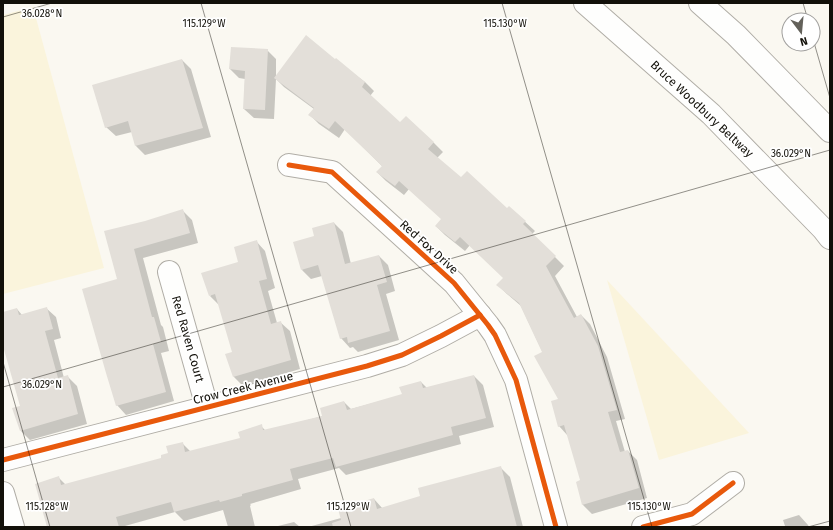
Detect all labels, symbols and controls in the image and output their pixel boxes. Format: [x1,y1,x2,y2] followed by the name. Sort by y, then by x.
[22,8,62,20] text: 36.028°N
[781,12,821,52] north arrow
[183,18,226,30] text: 115.129°W
[483,18,527,30] text: 115.130°W
[798,34,809,48] text: N
[648,58,756,160] street label: Bruce Woodbury Beltway
[771,148,811,160] text: 36.029°N
[397,217,461,277] street label: Red Fox Drive
[169,294,207,385] street label: Red Raven Court
[192,369,294,407] street label: Crow Creek Avenue
[22,379,62,391] text: 36.029°N
[25,501,69,513] text: 115.128°W
[327,501,370,513] text: 115.129°W
[627,501,671,513] text: 115.130°W

